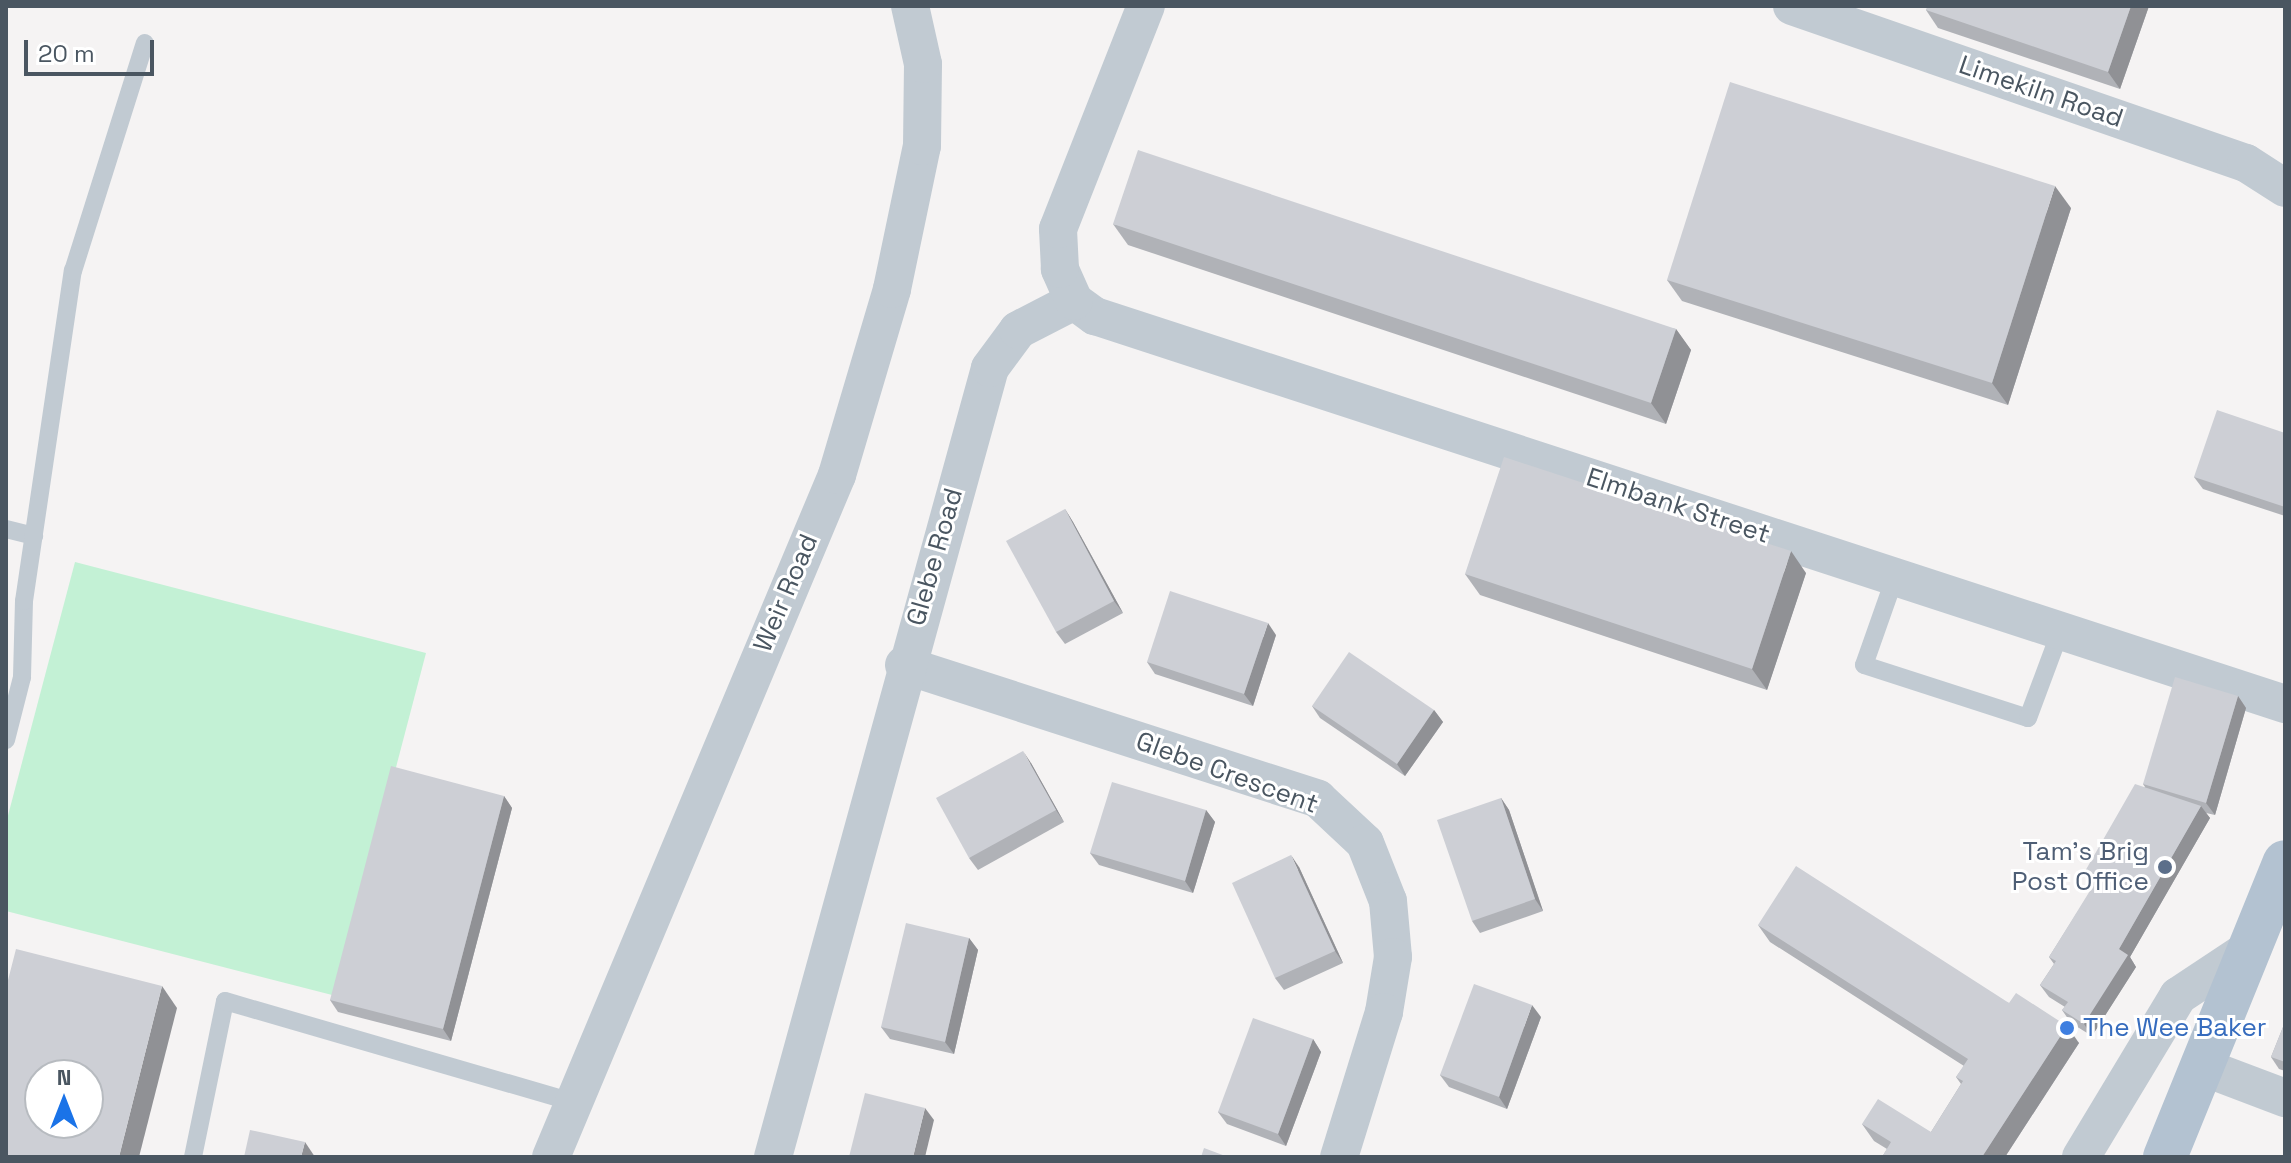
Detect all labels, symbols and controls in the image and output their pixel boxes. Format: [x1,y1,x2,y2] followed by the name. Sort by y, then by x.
[28,24,158,74] scale bar
[38,38,95,69] text: 20 m
[1955,49,2127,135] street label: Limekiln Road
[1582,462,1774,550] street label: Elmbank Street
[900,485,970,629] street label: Glebe Road
[747,530,825,656] street label: Weir Road
[1132,726,1322,820] street label: Glebe Crescent
[2012,836,2149,898] place label: Tam's Brig Post Office
[2156,858,2174,876] marker: Tam's Brig Post Office
[2083,1012,2267,1044] place label: The Wee Baker
[2058,1019,2076,1037] marker: The Wee Baker
[24,1059,104,1139] north arrow
[57,1063,71,1091] text: N

